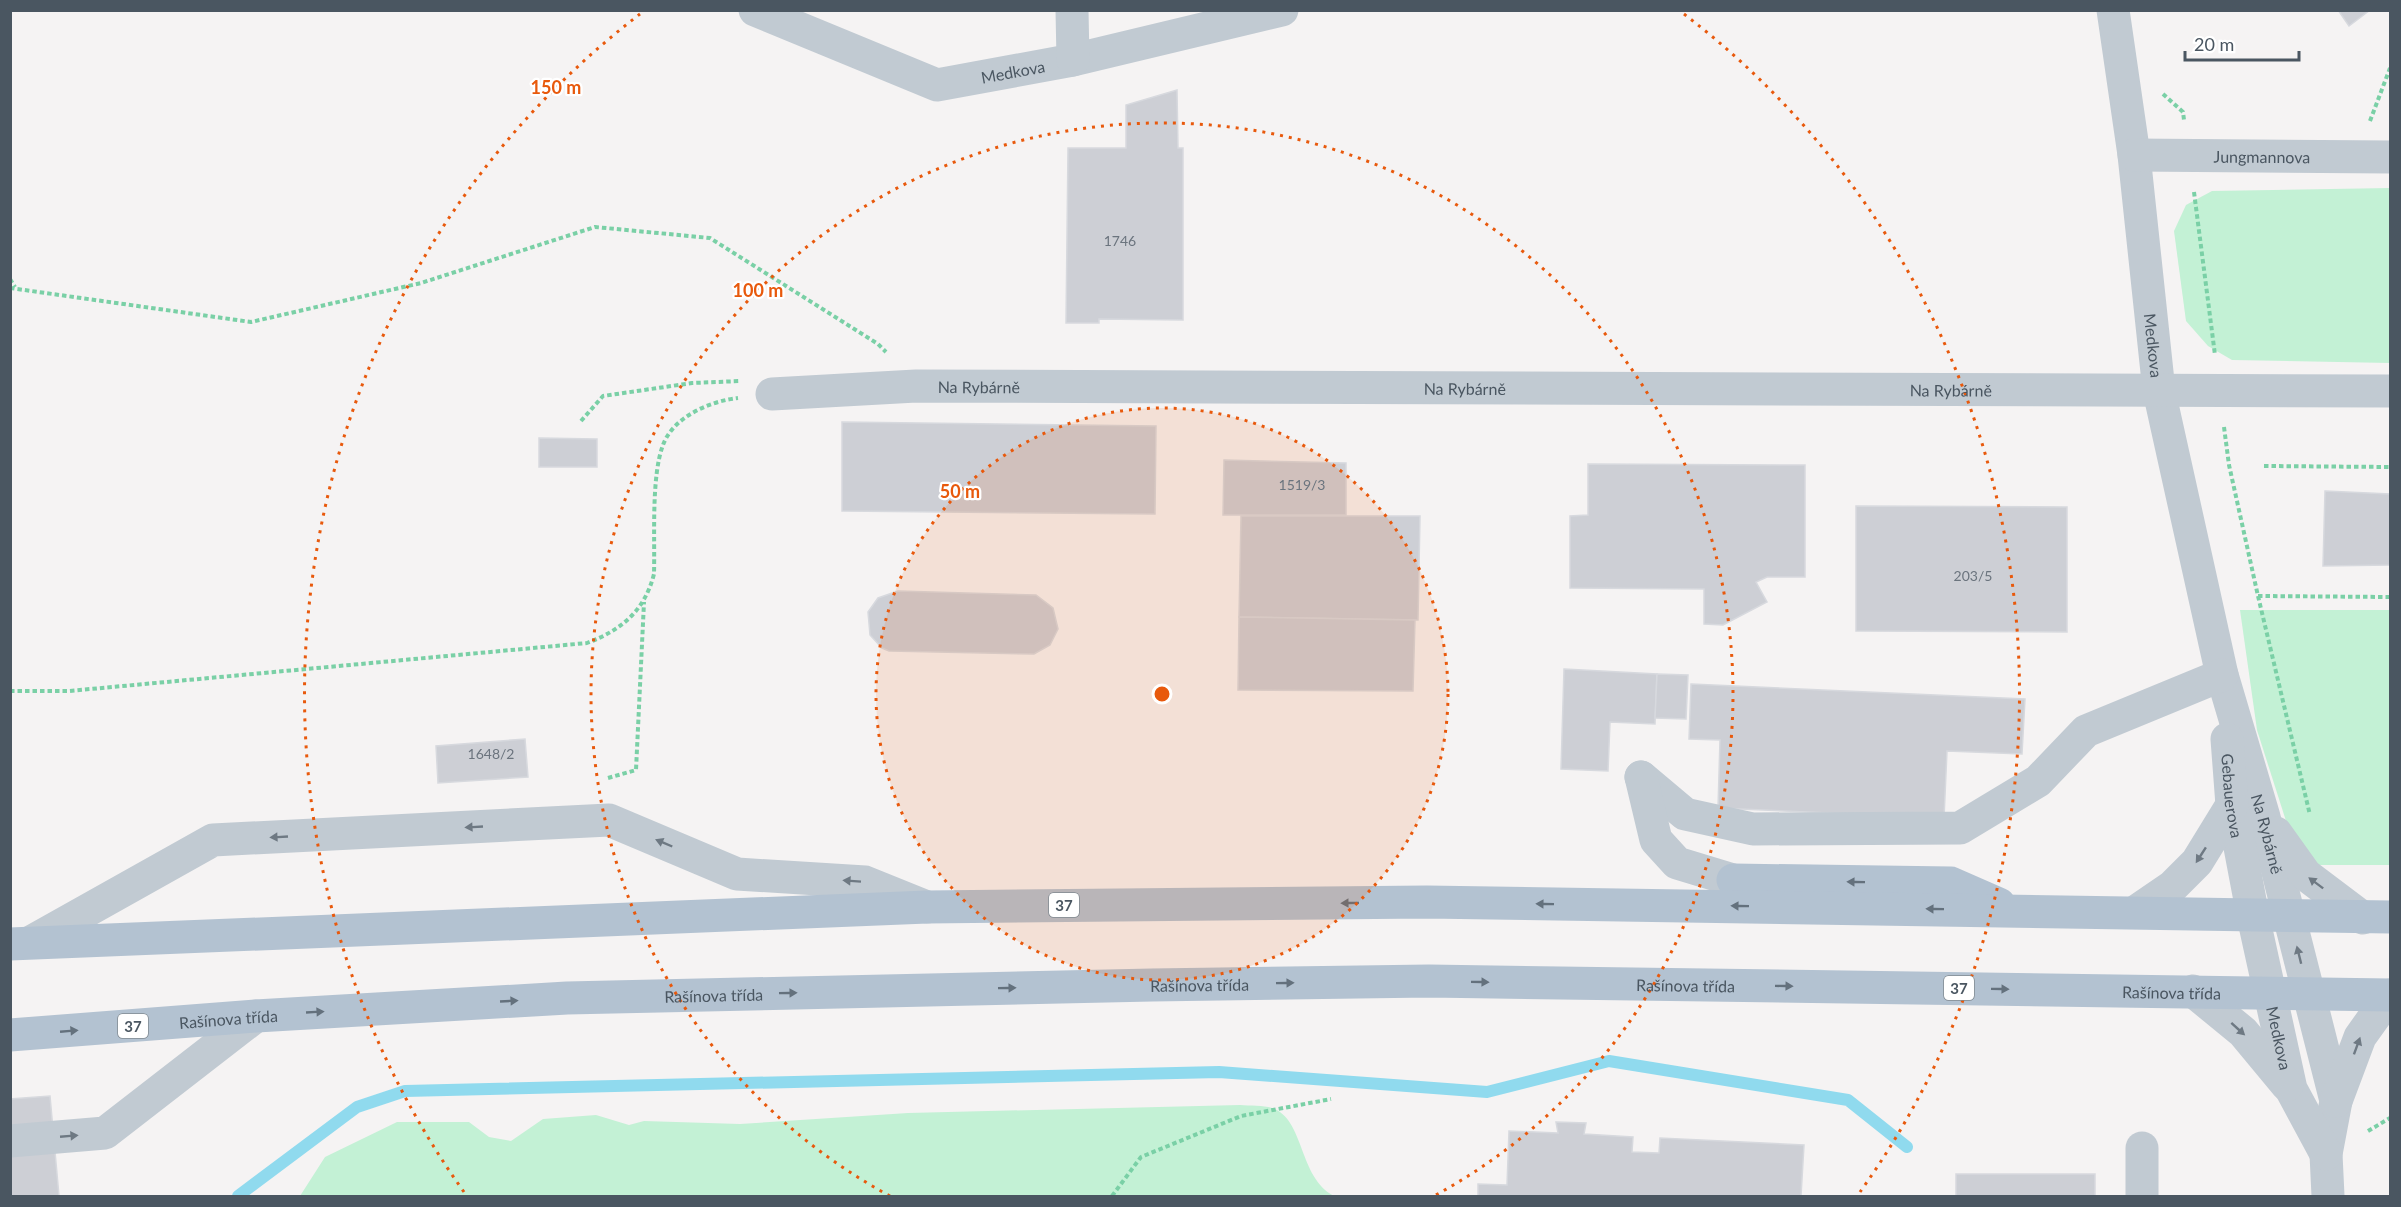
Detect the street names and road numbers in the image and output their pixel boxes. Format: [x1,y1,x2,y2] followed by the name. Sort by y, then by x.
[979,56,1046,86] street label: Medkova
[2214,146,2310,166] street label: Jungmannova
[2141,312,2167,379] street label: Medkova
[938,377,1020,396] street label: Na Rybárně
[1424,378,1506,398] street label: Na Rybárně
[1910,380,1992,399] street label: Na Rybárně
[2219,753,2248,839] street label: Gebauerova
[2248,791,2288,876] street label: Na Rybárně
[1049,893,1079,917] road number: 37
[1150,974,1249,995] street label: Rašínova třída
[1636,975,1735,995] street label: Rašínova třída
[1944,976,1974,1000] road number: 37
[2122,982,2221,1002] street label: Rašínova třída
[664,984,763,1005] street label: Rašínova třída
[2264,1004,2296,1072] street label: Medkova
[178,1005,278,1031] street label: Rašínova třída
[118,1014,148,1038] road number: 37

